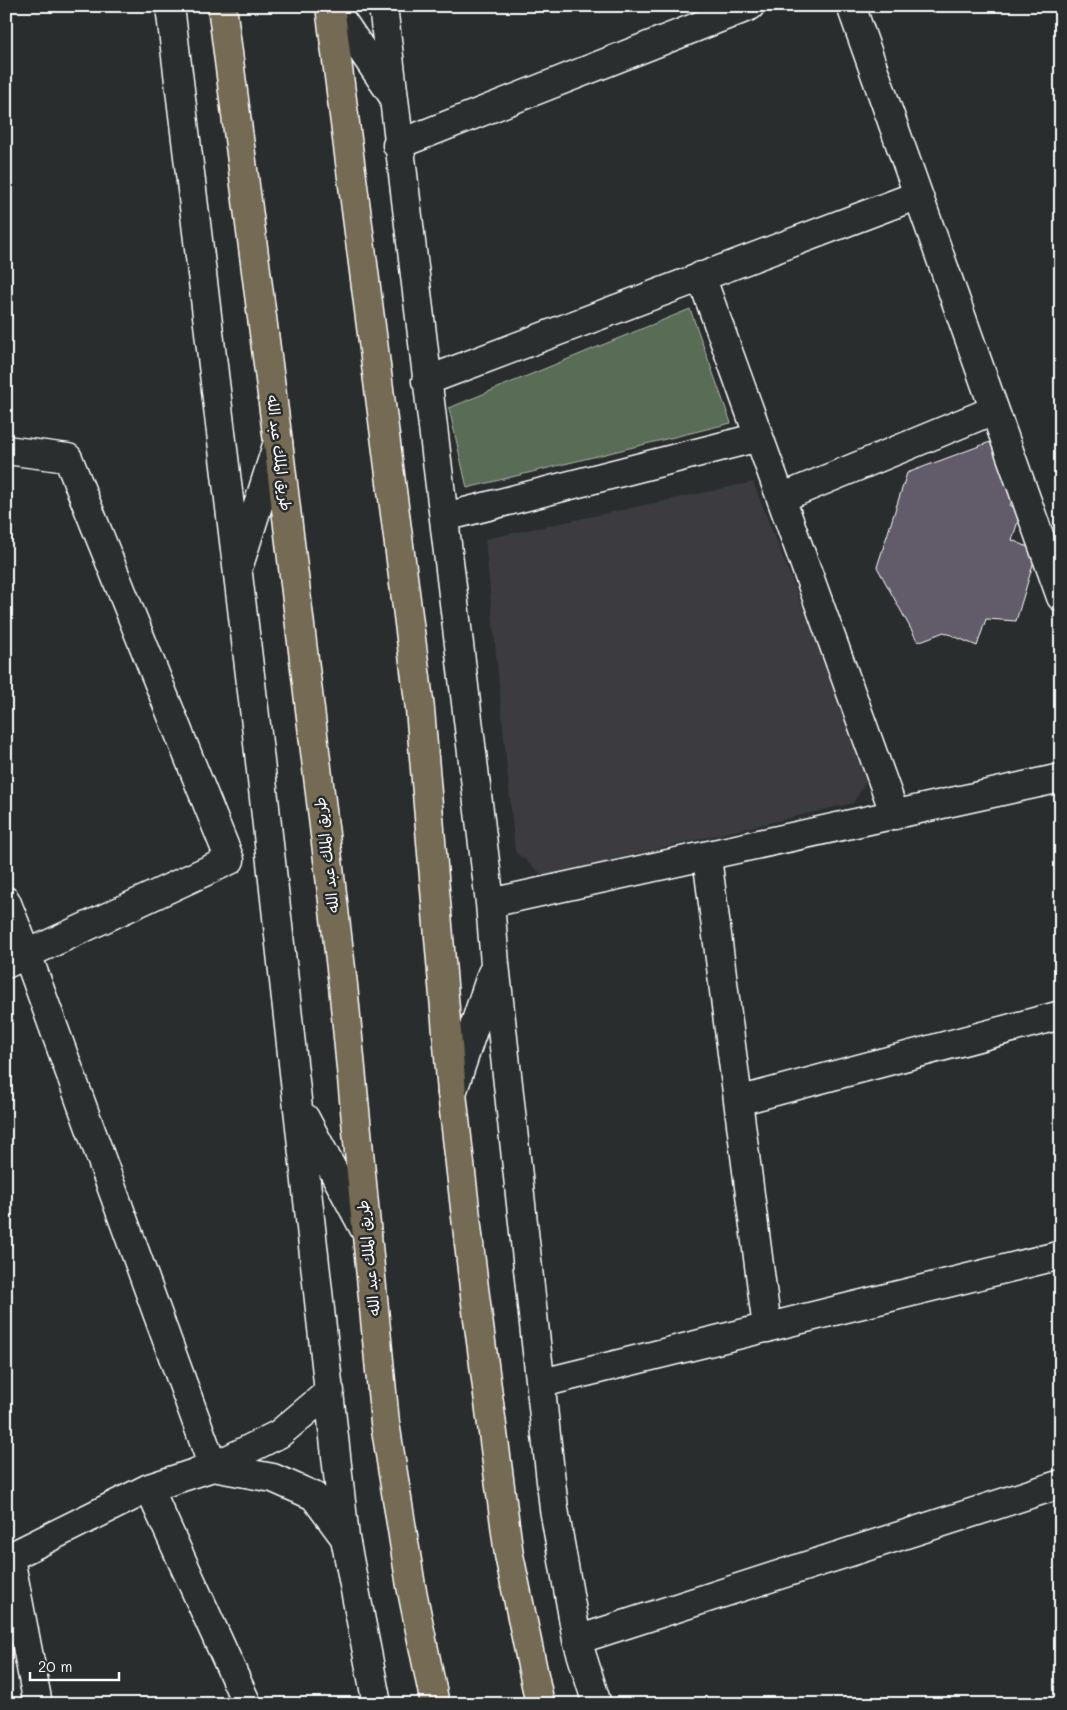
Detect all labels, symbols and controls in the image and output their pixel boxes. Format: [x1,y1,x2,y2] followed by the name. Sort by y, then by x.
[263,394,297,512] street label: طريق الملك عبد الله
[309,796,343,914] street label: طريق الملك عبد الله
[352,1199,384,1317] street label: طريق الملك عبد الله
[30,1650,119,1682] scale bar
[38,1656,72,1676] text: 20 m

